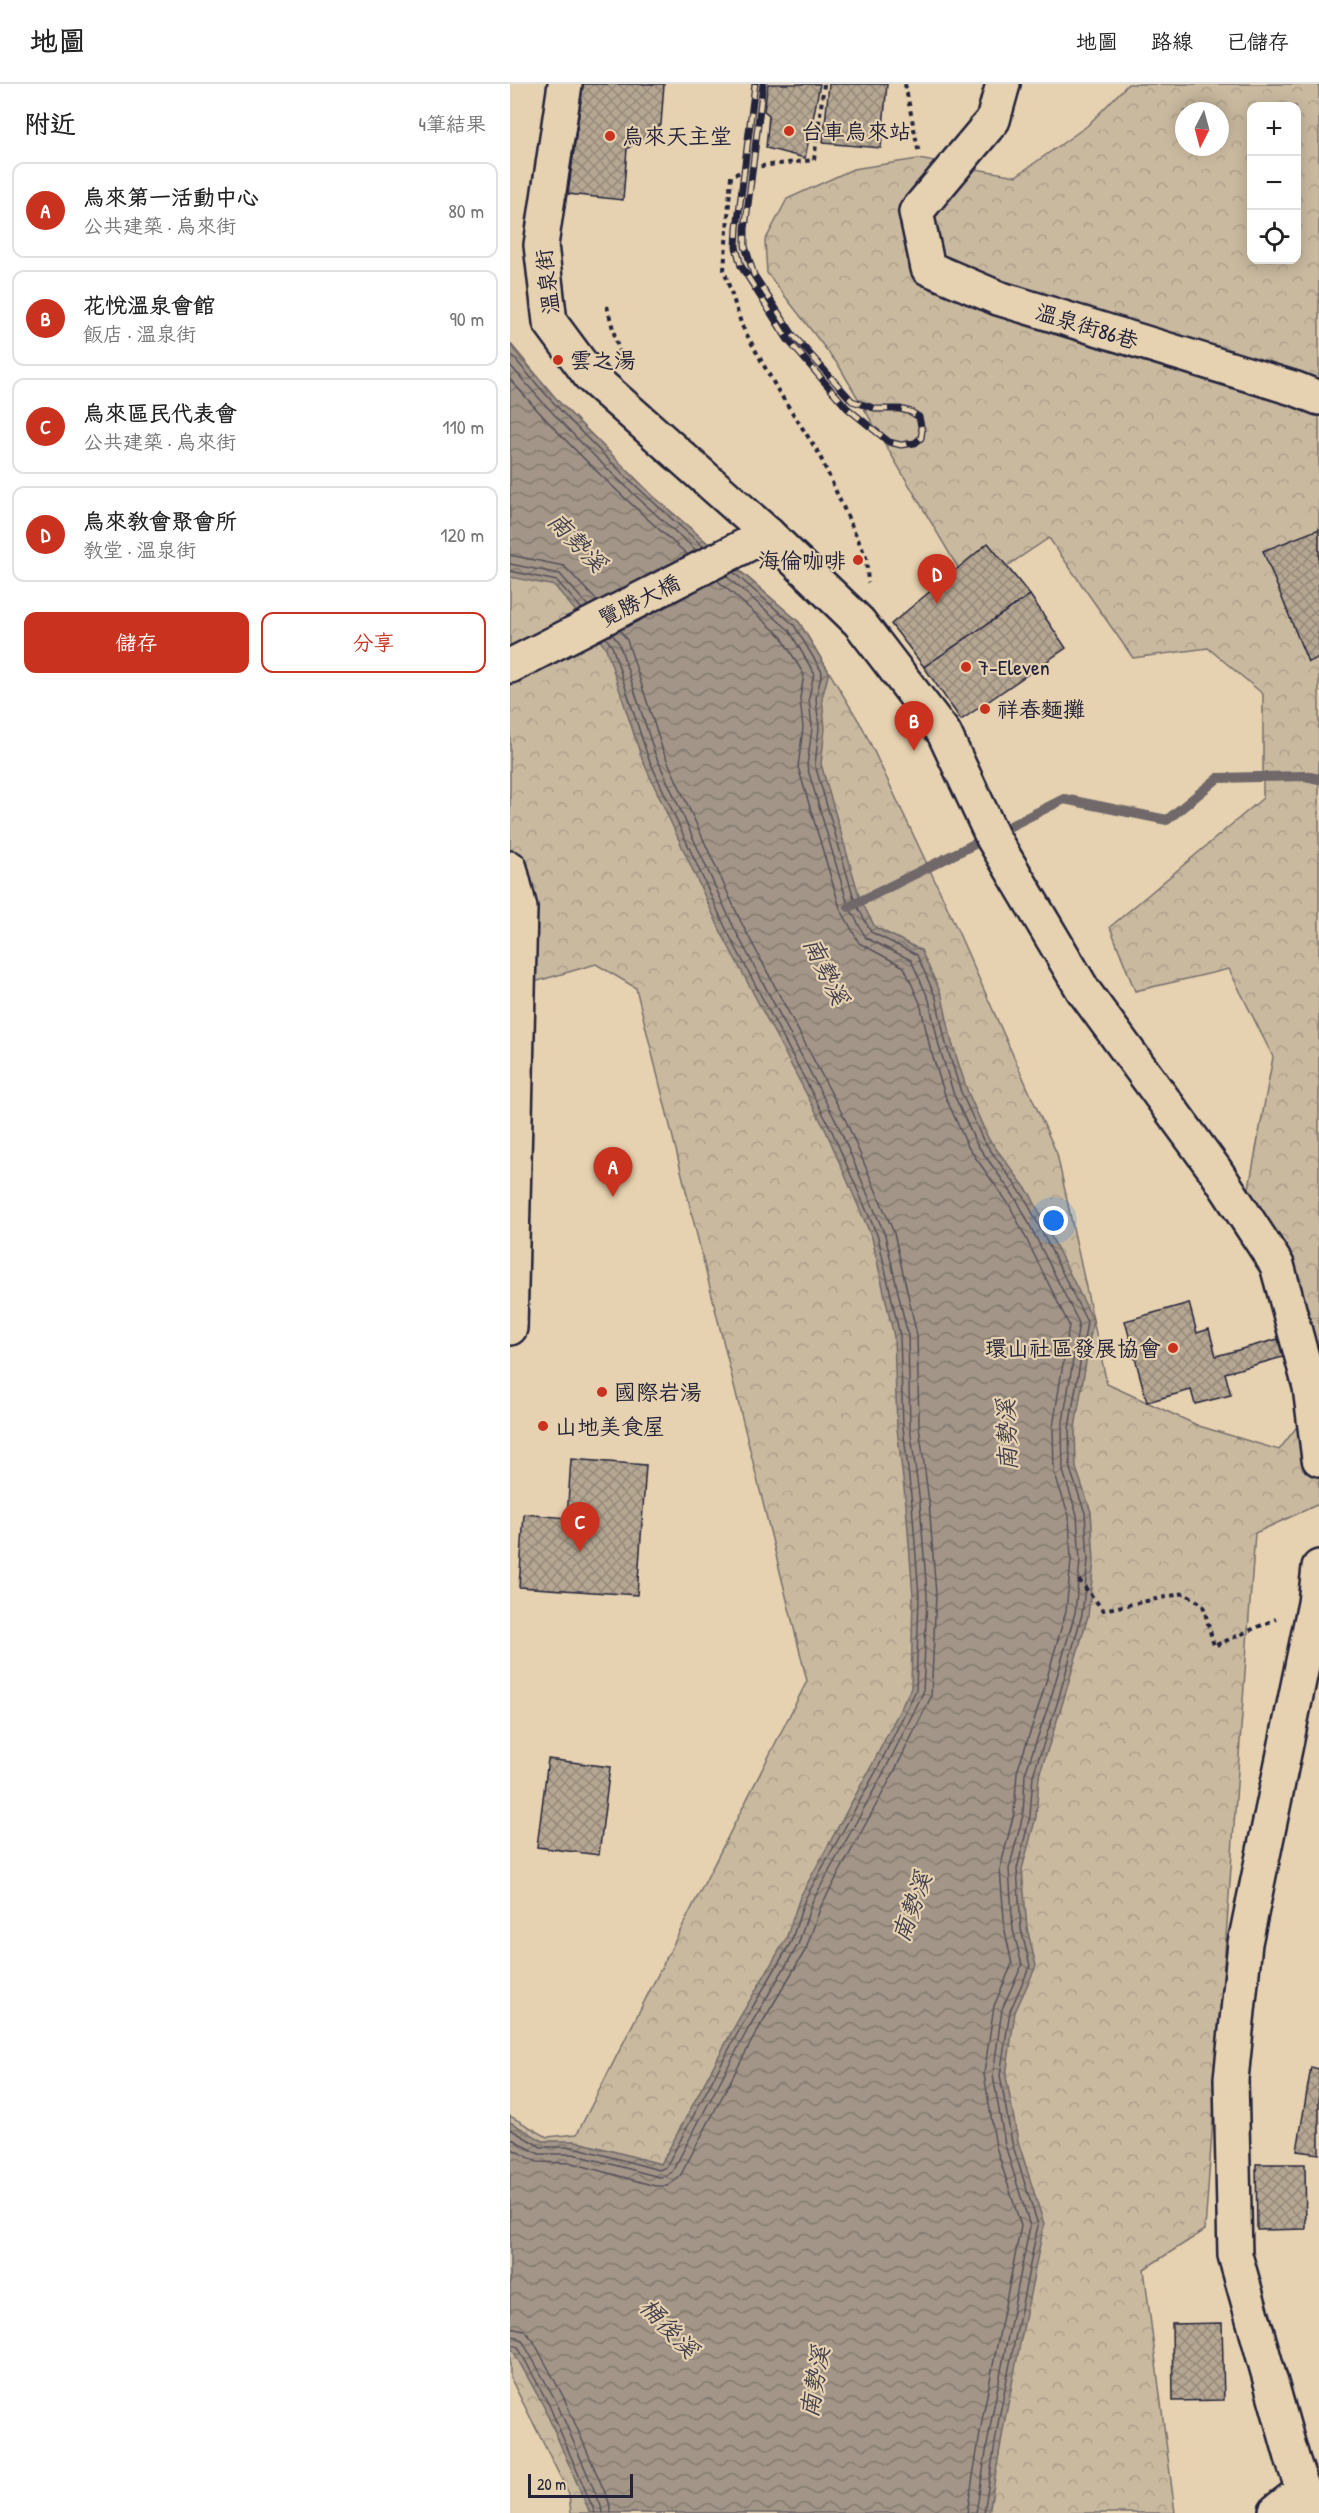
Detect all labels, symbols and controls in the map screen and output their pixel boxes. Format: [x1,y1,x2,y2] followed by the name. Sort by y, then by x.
[30,22,86,60] text: 地圖
[1076,27,1118,56] text: 地圖
[1151,27,1193,56] text: 路線
[1226,27,1289,56] text: 已儲存
[1175,102,1229,156] north arrow
[1247,102,1301,264] map controls
[1247,102,1301,156] button: +
[24,106,76,141] text: 附近
[419,110,486,137] text: 4筆結果
[801,116,911,146] place label: 台車烏來站
[622,121,732,151] place label: 烏來天主堂
[782,124,796,138] marker: 台車烏來站
[603,129,617,143] marker: 烏來天主堂
[1247,156,1301,210] button: −
[83,182,259,212] text: 烏來第一活動中心
[41,197,50,224] text: A
[448,197,484,224] text: 80 m
[1247,210,1301,264] button: locate
[83,212,236,239] text: 公共建築 · 烏來街
[528,247,566,317] street label: 溫泉街
[83,290,215,320] text: 花悅溫泉會館
[1032,296,1142,356] street label: 溫泉街86巷
[40,305,51,332] text: B
[450,305,484,332] text: 90 m
[83,320,196,347] text: 飯店 · 溫泉街
[570,345,636,375] place label: 雲之湯
[551,353,565,367] marker: 雲之湯
[83,398,237,428] text: 烏來區民代表會
[40,413,51,440] text: C
[442,413,484,440] text: 110 m
[83,428,236,455] text: 公共建築 · 烏來街
[541,504,616,580] water label: 南勢溪
[83,506,237,536] text: 烏來教會聚會所
[41,521,50,548] text: D
[440,521,484,548] text: 120 m
[83,536,196,563] text: 教堂 · 溫泉街
[758,545,846,575] place label: 海倫咖啡
[851,553,865,567] marker: 海倫咖啡
[918,554,956,604] pin: D
[593,567,685,633] street label: 覽勝大橋
[24,612,249,673] button: 儲存
[261,612,486,673] button: 分享
[978,652,1050,682] place label: 7-Eleven
[959,660,973,674] marker: 7-Eleven
[997,694,1085,724] place label: 祥春麵攤
[894,702,934,751] pin: B
[978,702,992,716] marker: 祥春麵攤
[797,931,858,1012] water label: 南勢溪
[594,1148,632,1197] pin: A
[1039,1206,1068,1235] your location
[985,1333,1161,1363] place label: 環山社區發展協會
[1166,1341,1180,1355] marker: 環山社區發展協會
[614,1377,702,1407] place label: 國際岩湯
[595,1385,609,1399] marker: 國際岩湯
[989,1396,1023,1472] water label: 南勢溪
[555,1411,665,1441] place label: 山地美食屋
[536,1419,550,1433] marker: 山地美食屋
[560,1502,600,1552] pin: C
[884,1865,939,1946] water label: 南勢溪
[633,2290,708,2366] water label: 桶後溪
[792,2342,836,2420] water label: 南勢溪
[528,2471,633,2498] scale bar
[537,2473,566,2495] text: 20 m

